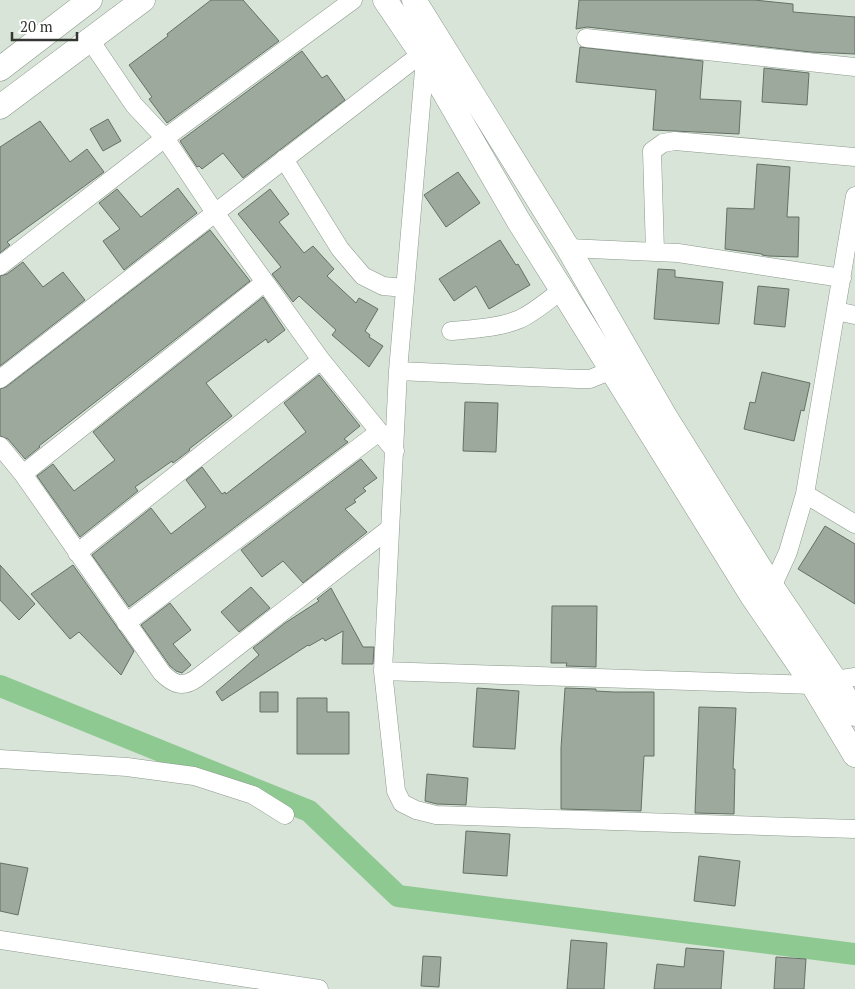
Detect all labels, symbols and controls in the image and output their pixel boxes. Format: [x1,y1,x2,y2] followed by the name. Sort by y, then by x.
[12,10,78,42] scale bar
[20,16,53,36] text: 20 m

